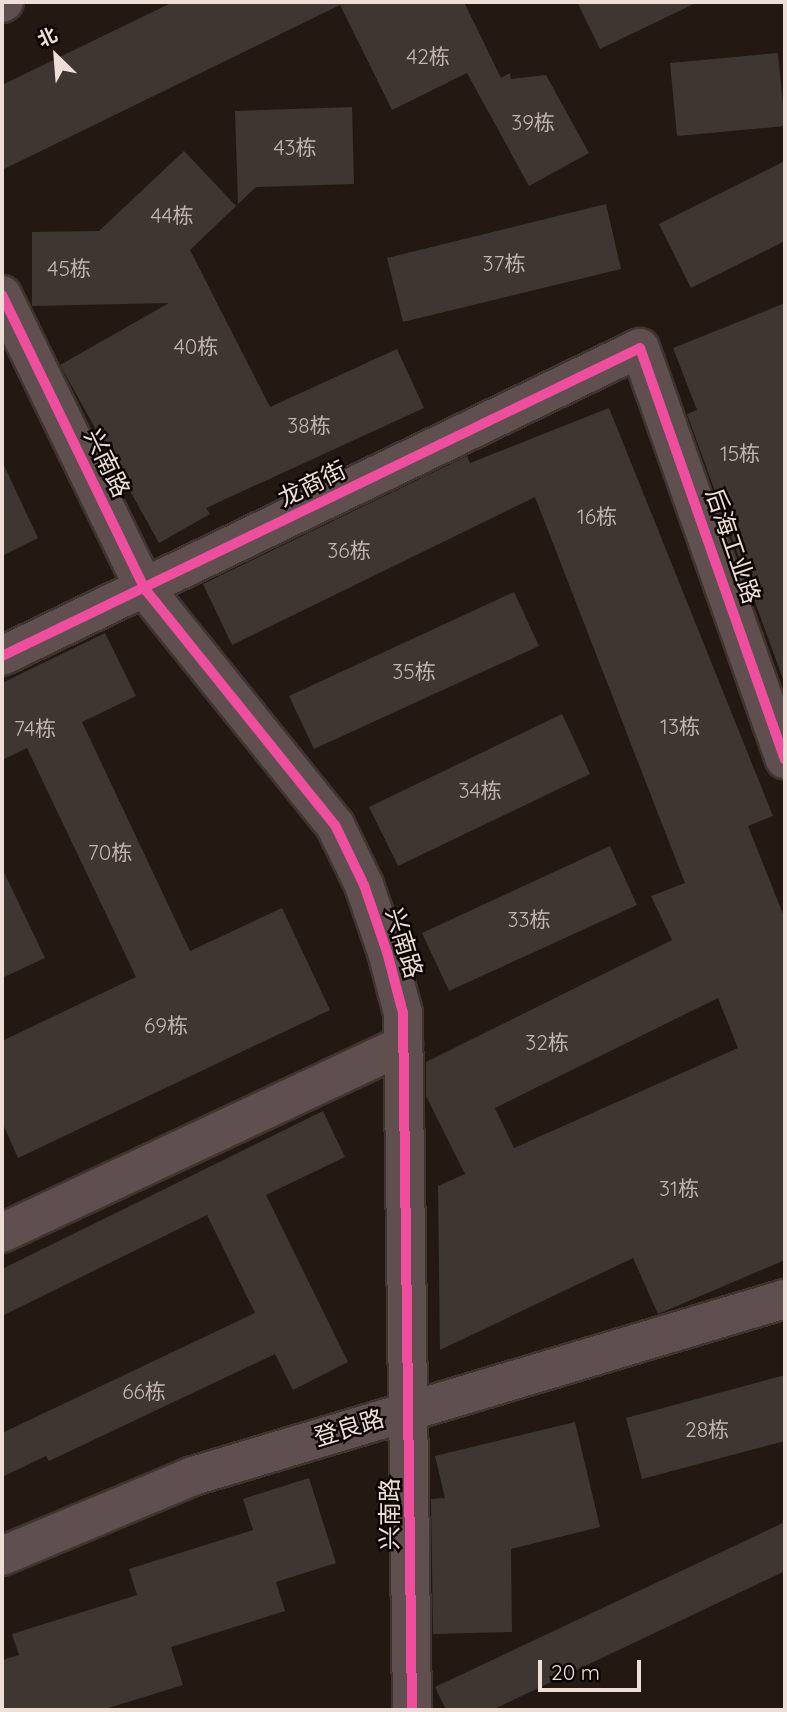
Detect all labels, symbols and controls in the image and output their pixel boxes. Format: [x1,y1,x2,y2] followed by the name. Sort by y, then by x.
[21,21,91,91] north arrow
[33,22,61,52] text: 北
[406,43,450,69] house number: 42栋
[511,109,555,135] house number: 39栋
[273,134,317,160] house number: 43栋
[150,202,194,228] house number: 44栋
[483,250,525,276] house number: 37栋
[47,255,91,281] house number: 45栋
[174,333,218,359] house number: 40栋
[287,412,331,438] house number: 38栋
[78,424,136,502] street label: 兴南路
[720,440,760,466] house number: 15栋
[273,455,351,513] street label: 龙商街
[700,485,766,607] street label: 后海工业路
[577,503,617,529] house number: 16栋
[327,537,371,563] house number: 36栋
[392,658,436,684] house number: 35栋
[660,713,700,739] house number: 13栋
[14,715,56,741] house number: 74栋
[458,777,502,803] house number: 34栋
[88,839,132,865] house number: 70栋
[380,904,428,982] street label: 兴南路
[507,906,551,932] house number: 33栋
[144,1012,188,1038] house number: 69栋
[525,1029,569,1055] house number: 32栋
[659,1175,699,1201] house number: 31栋
[122,1378,166,1404] house number: 66栋
[310,1404,388,1452] street label: 登良路
[685,1416,729,1442] house number: 28栋
[376,1478,404,1550] street label: 兴南路
[542,1646,645,1690] scale bar
[551,1659,600,1685] text: 20 m

